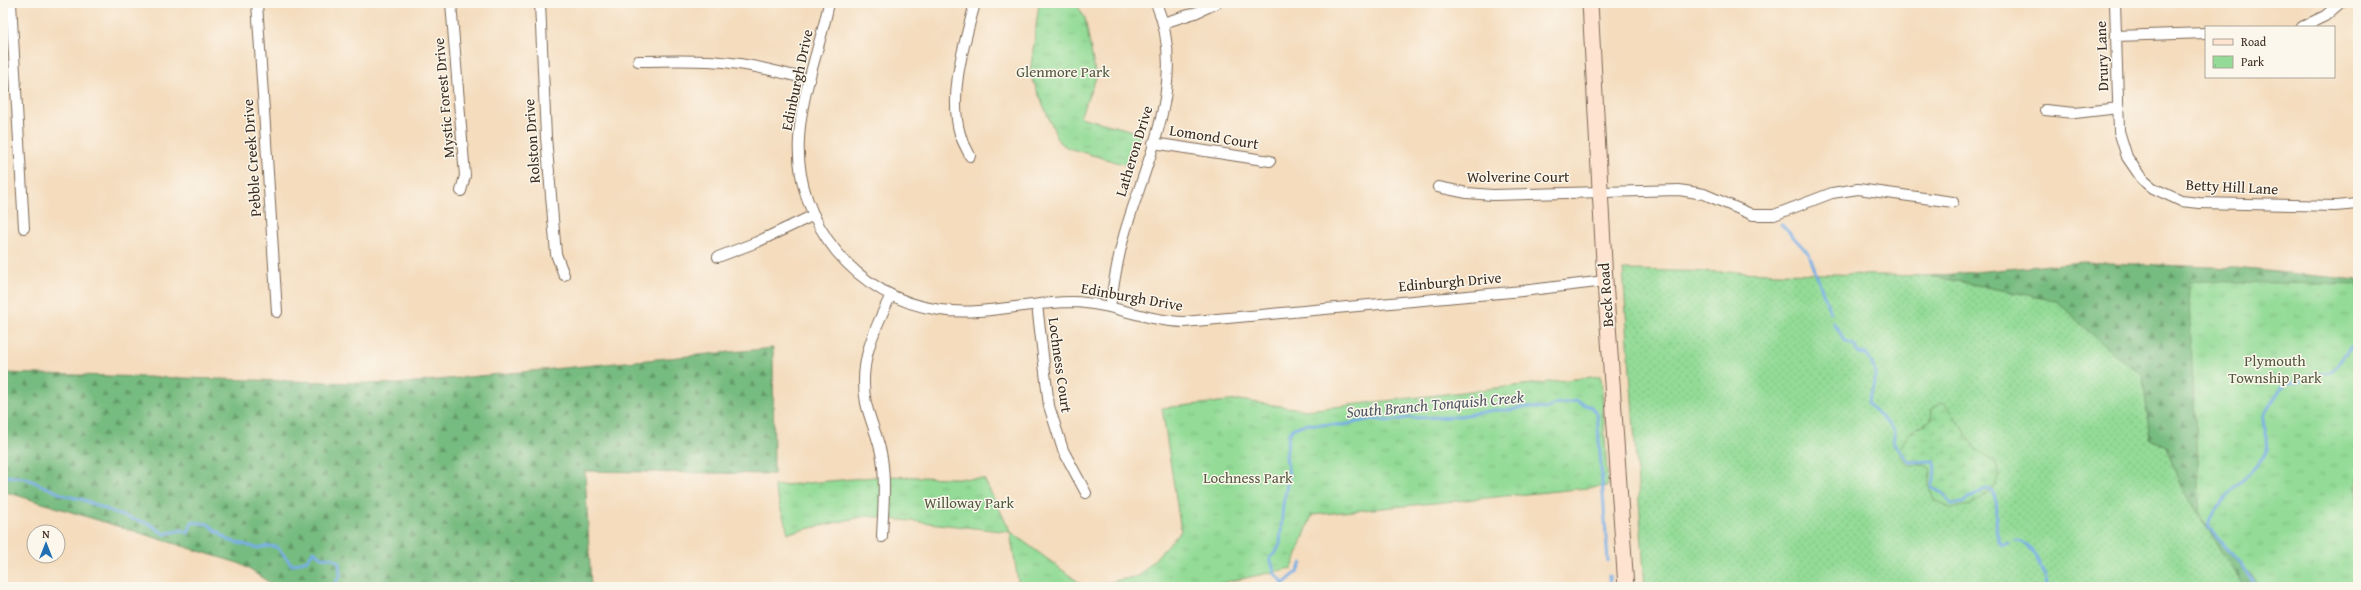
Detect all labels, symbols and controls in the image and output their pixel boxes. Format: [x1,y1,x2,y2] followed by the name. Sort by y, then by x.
[2090,21,2113,91] street label: Drury Lane
[2205,26,2335,78] legend
[776,27,818,133] street label: Edinburgh Drive
[2241,33,2267,50] text: Road
[428,37,459,159] street label: Mystic Forest Drive
[2241,53,2265,70] text: Park
[1016,61,1110,82] park label: Glenmore Park
[237,98,266,218] street label: Pebble Creek Drive
[518,98,545,184] street label: Rolston Drive
[1110,103,1157,199] street label: Latheron Drive
[1168,119,1261,154] street label: Lomond Court
[1467,166,1570,187] street label: Wolverine Court
[2185,174,2279,199] street label: Betty Hill Lane
[1593,262,1618,328] street label: Beck Road
[1398,267,1502,296] street label: Edinburgh Drive
[1079,277,1185,316] street label: Edinburgh Drive
[1043,316,1078,415] street label: Lochness Court
[2228,350,2322,388] park label: Plymouth Township Park
[1345,384,1526,424] water label: South Branch Tonquish Creek
[1203,467,1293,488] park label: Lochness Park
[924,492,1014,513] park label: Willoway Park
[26,524,66,564] north arrow
[42,526,50,542] text: N

